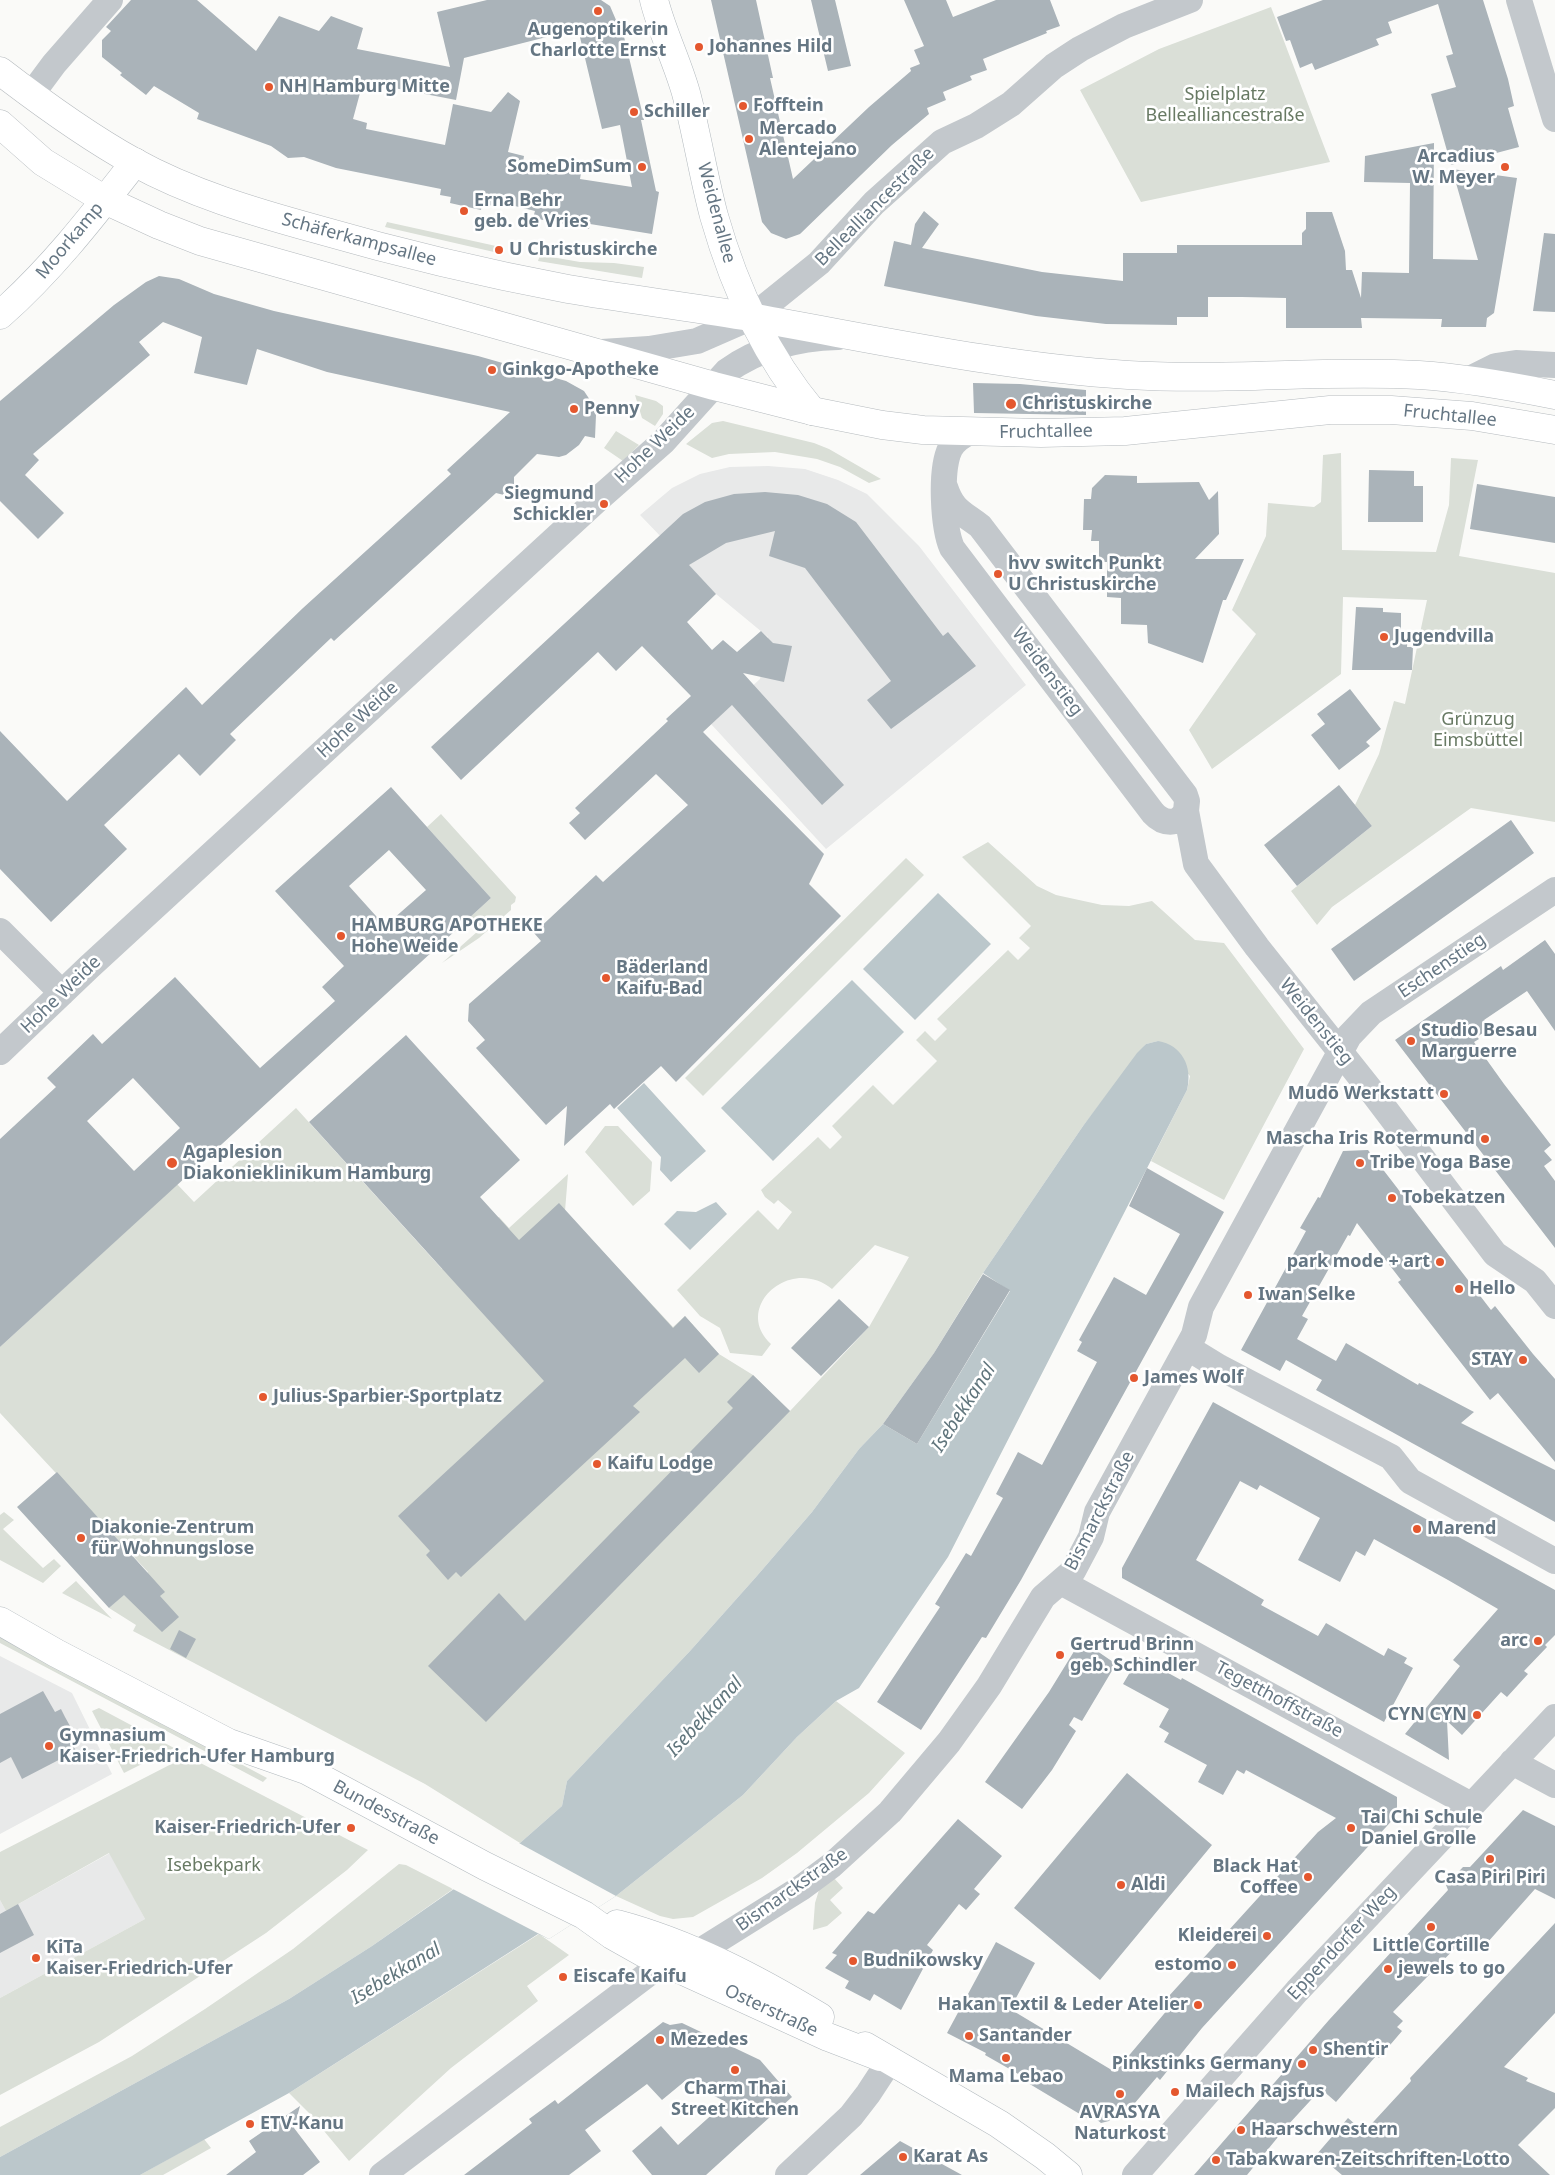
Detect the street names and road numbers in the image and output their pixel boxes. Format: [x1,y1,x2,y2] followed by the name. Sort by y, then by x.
[811,143,939,271] street label: Bellealliancestraße
[692,160,740,266] street label: Weidenallee
[32,198,108,284] street label: Moorkamp
[279,209,439,271] street label: Schäferkampsallee
[1402,400,1498,432] street label: Fruchtallee
[611,402,699,488] street label: Hohe Weide
[999,420,1093,444] street label: Fruchtallee
[1007,624,1087,720] street label: Weidenstieg
[313,677,403,763] street label: Hohe Weide
[1394,929,1490,1003] street label: Eschenstieg
[17,952,105,1038] street label: Hohe Weide
[1275,975,1357,1069] street label: Weidenstieg
[1061,1448,1139,1574] street label: Bismarckstraße
[1212,1657,1346,1743] street label: Tegetthoffstraße
[329,1776,443,1850] street label: Bundesstraße
[732,1844,852,1936] street label: Bismarckstraße
[1283,1881,1401,2005] street label: Eppendorfer Weg
[721,1980,821,2042] street label: Osterstraße

